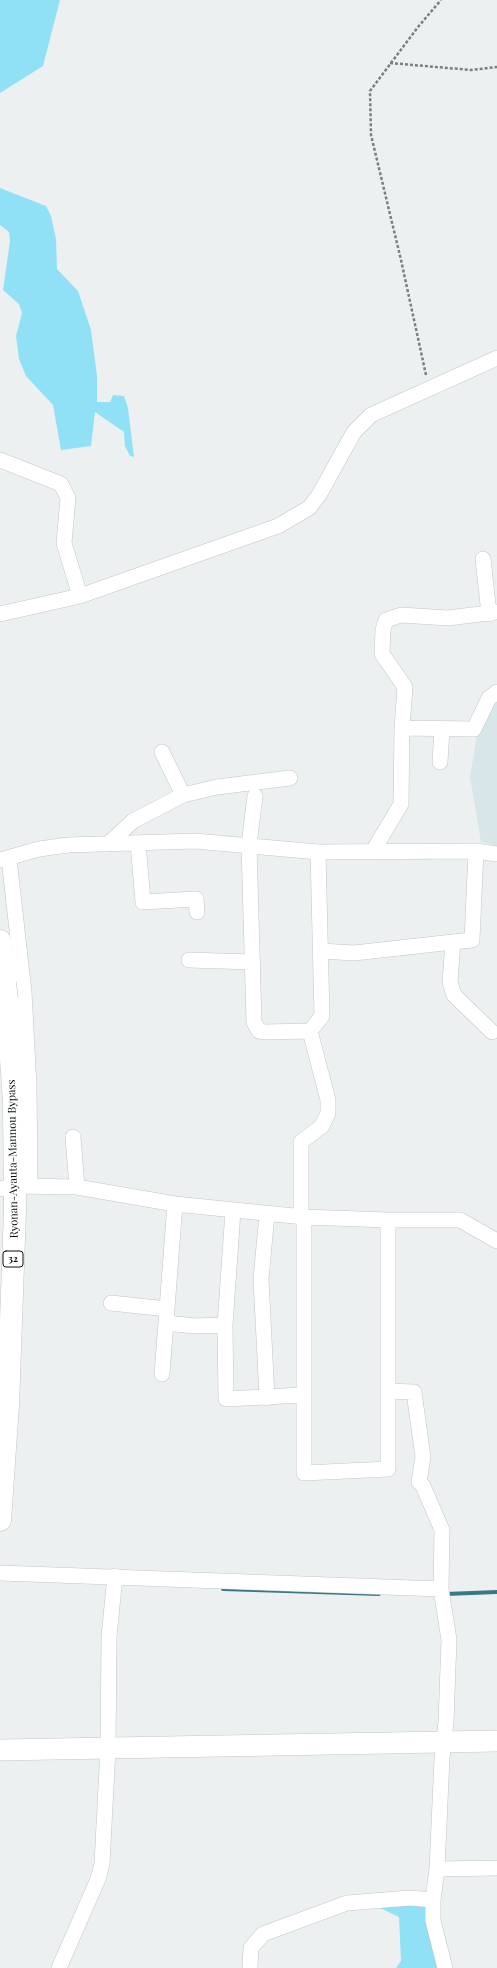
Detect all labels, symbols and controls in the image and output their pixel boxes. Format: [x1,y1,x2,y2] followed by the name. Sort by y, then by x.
[5,1080,21,1238] street label: Ryonan-Ayauta-Mannou Bypass
[3,1251,23,1267] road number: 32

